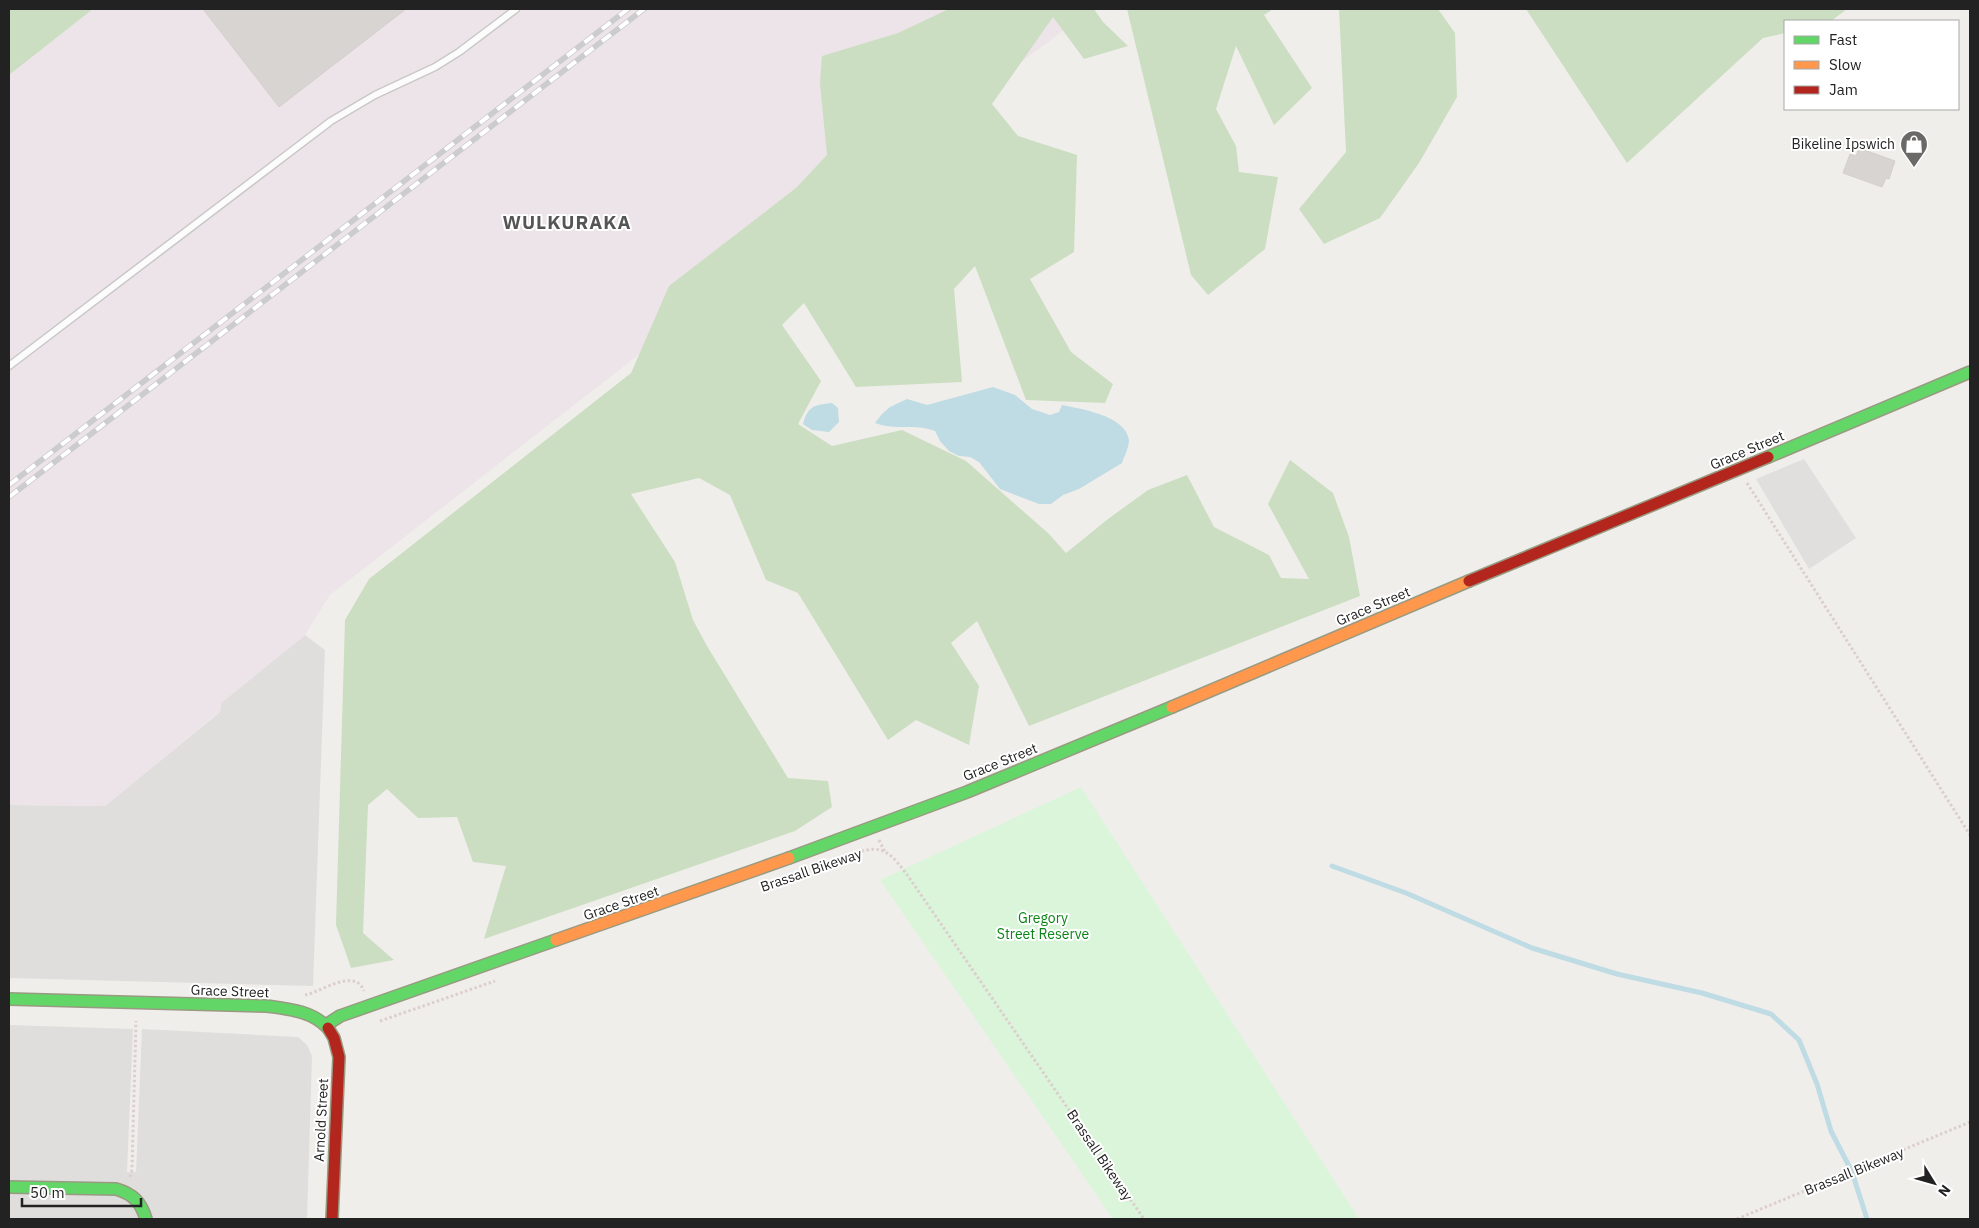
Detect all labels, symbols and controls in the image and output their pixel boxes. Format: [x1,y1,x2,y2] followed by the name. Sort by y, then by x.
[1784,20,1959,110] legend
[1829,30,1857,49] text: Fast
[1829,55,1862,74] text: Slow
[1829,80,1858,99] text: Jam
[1899,129,1929,168] shop icon: Bikeline Ipswich
[1792,135,1895,153] place label: Bikeline Ipswich
[502,210,632,234] district label: WULKURAKA
[1707,426,1787,474] street label: Grace Street
[1333,582,1413,630] street label: Grace Street
[960,739,1040,785] street label: Grace Street
[758,844,864,896] street label: Brassall Bikeway
[581,882,661,924] street label: Grace Street
[997,909,1090,943] park label: Gregory Street Reserve
[190,981,270,1001] street label: Grace Street
[310,1078,332,1162] street label: Arnold Street
[1063,1106,1137,1204] street label: Brassall Bikeway
[1801,1143,1907,1199] street label: Brassall Bikeway
[1909,1158,1959,1208] north arrow
[22,1176,141,1208] scale bar
[1934,1181,1955,1200] text: N
[30,1183,65,1202] text: 50 m

